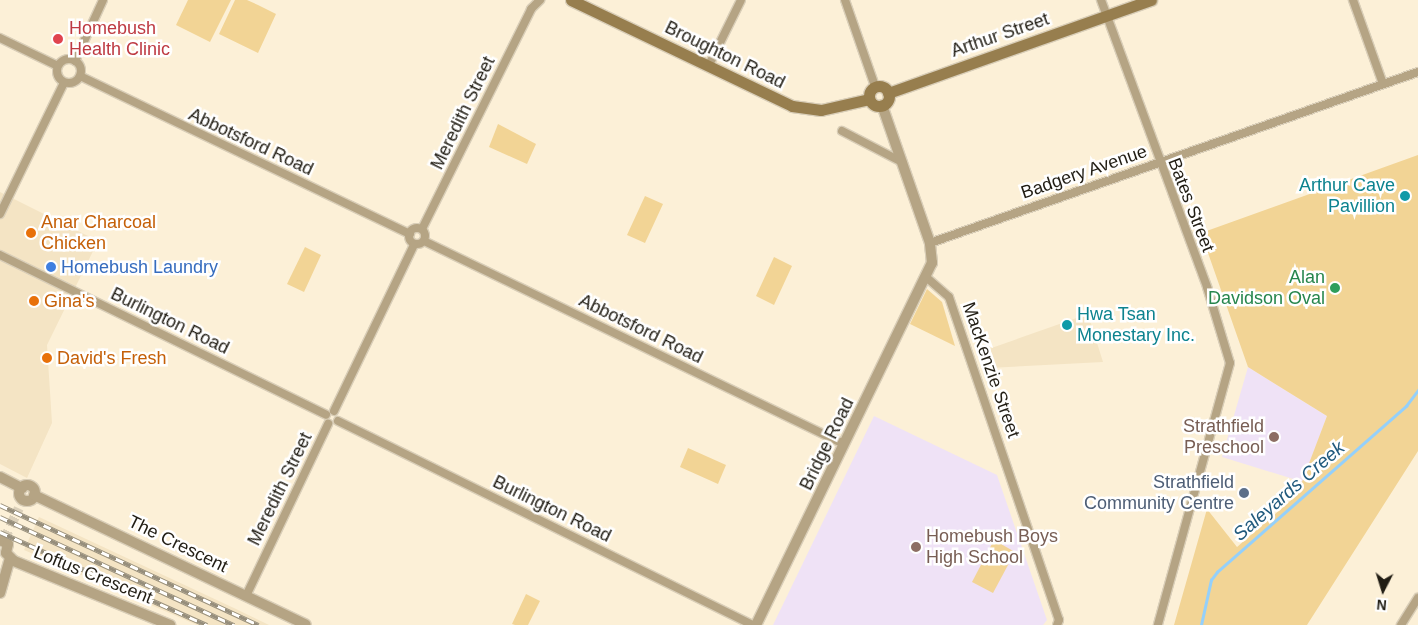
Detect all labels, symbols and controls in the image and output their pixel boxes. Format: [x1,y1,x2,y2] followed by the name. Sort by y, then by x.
[948,8,1052,62] street label: Arthur Street
[661,17,789,93] street label: Broughton Road
[69,18,170,60] place label: Homebush Health Clinic
[51,32,65,46] marker: Homebush Health Clinic
[426,53,500,173] street label: Meredith Street
[185,104,317,180] street label: Abbotsford Road
[1018,140,1150,204] street label: Badgery Avenue
[1163,155,1219,255] street label: Bates Street
[1299,175,1395,218] place label: Arthur Cave Pavillion
[1399,190,1411,202] marker: Arthur Cave Pavillion
[41,212,156,254] place label: Anar Charcoal Chicken
[25,227,37,239] marker: Anar Charcoal Chicken
[61,256,218,278] place label: Homebush Laundry
[45,261,57,273] marker: Homebush Laundry
[1208,267,1325,310] place label: Alan Davidson Oval
[1329,282,1341,294] marker: Alan Davidson Oval
[107,283,233,359] street label: Burlington Road
[44,290,94,312] place label: Gina's
[576,290,706,368] street label: Abbotsford Road
[28,295,40,307] marker: Gina's
[958,299,1024,441] street label: MacKenzie Street
[1077,304,1195,346] place label: Hwa Tsan Monestary Inc.
[1061,319,1073,331] marker: Hwa Tsan Monestary Inc.
[57,347,166,369] place label: David's Fresh
[41,352,53,364] marker: David's Fresh
[795,394,859,494] street label: Bridge Road
[1183,416,1264,458] place label: Strathfield Preschool
[243,429,317,549] street label: Meredith Street
[1268,431,1280,443] marker: Strathfield Preschool
[1229,436,1349,546] water label: Saleyards Creek
[489,471,615,547] street label: Burlington Road
[1084,472,1234,514] place label: Strathfield Community Centre
[1238,487,1250,499] marker: Strathfield Community Centre
[125,511,231,577] street label: The Crescent
[926,526,1058,568] place label: Homebush Boys High School
[31,541,155,609] street label: Loftus Crescent
[910,541,922,553] marker: Homebush Boys High School
[1358,565,1408,615] north arrow
[1376,597,1387,613] text: N

